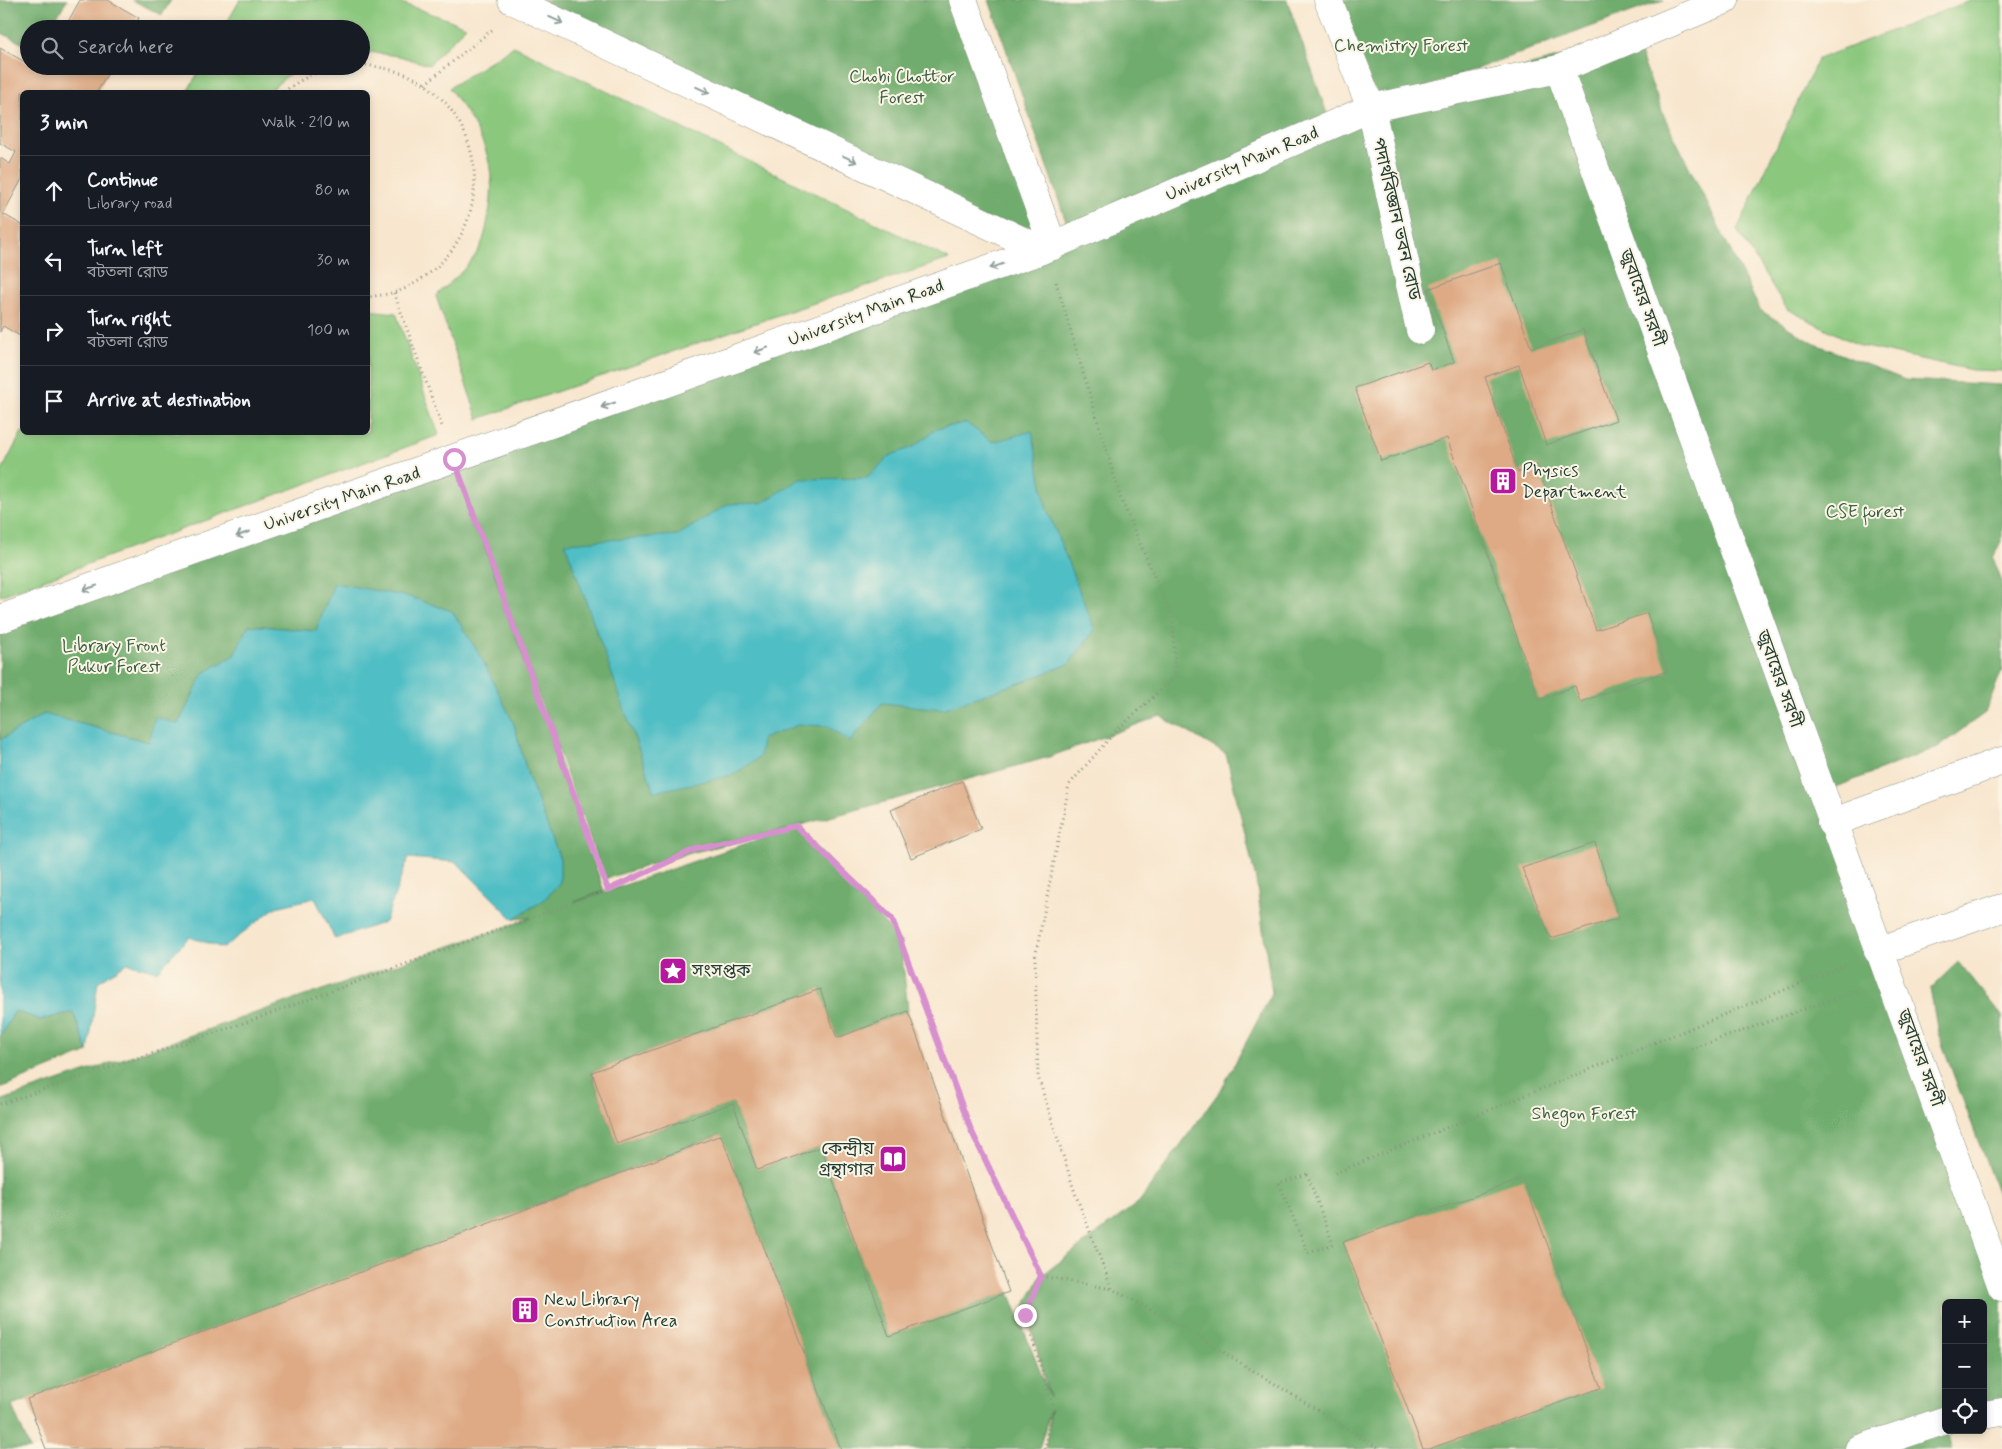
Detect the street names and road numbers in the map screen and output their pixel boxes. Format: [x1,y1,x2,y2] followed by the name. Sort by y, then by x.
[1162,121,1322,207] street label: University Main Road
[1366,135,1426,303] street label: পদার্থবিজ্ঞান ভবন রোড
[1613,245,1671,350] street label: জুবায়ের সরণী
[785,274,947,352] street label: University Main Road
[261,461,423,537] street label: University Main Road
[1750,626,1808,731] street label: জুবায়ের সরণী
[1891,1005,1949,1110] street label: জুবায়ের সরণী

